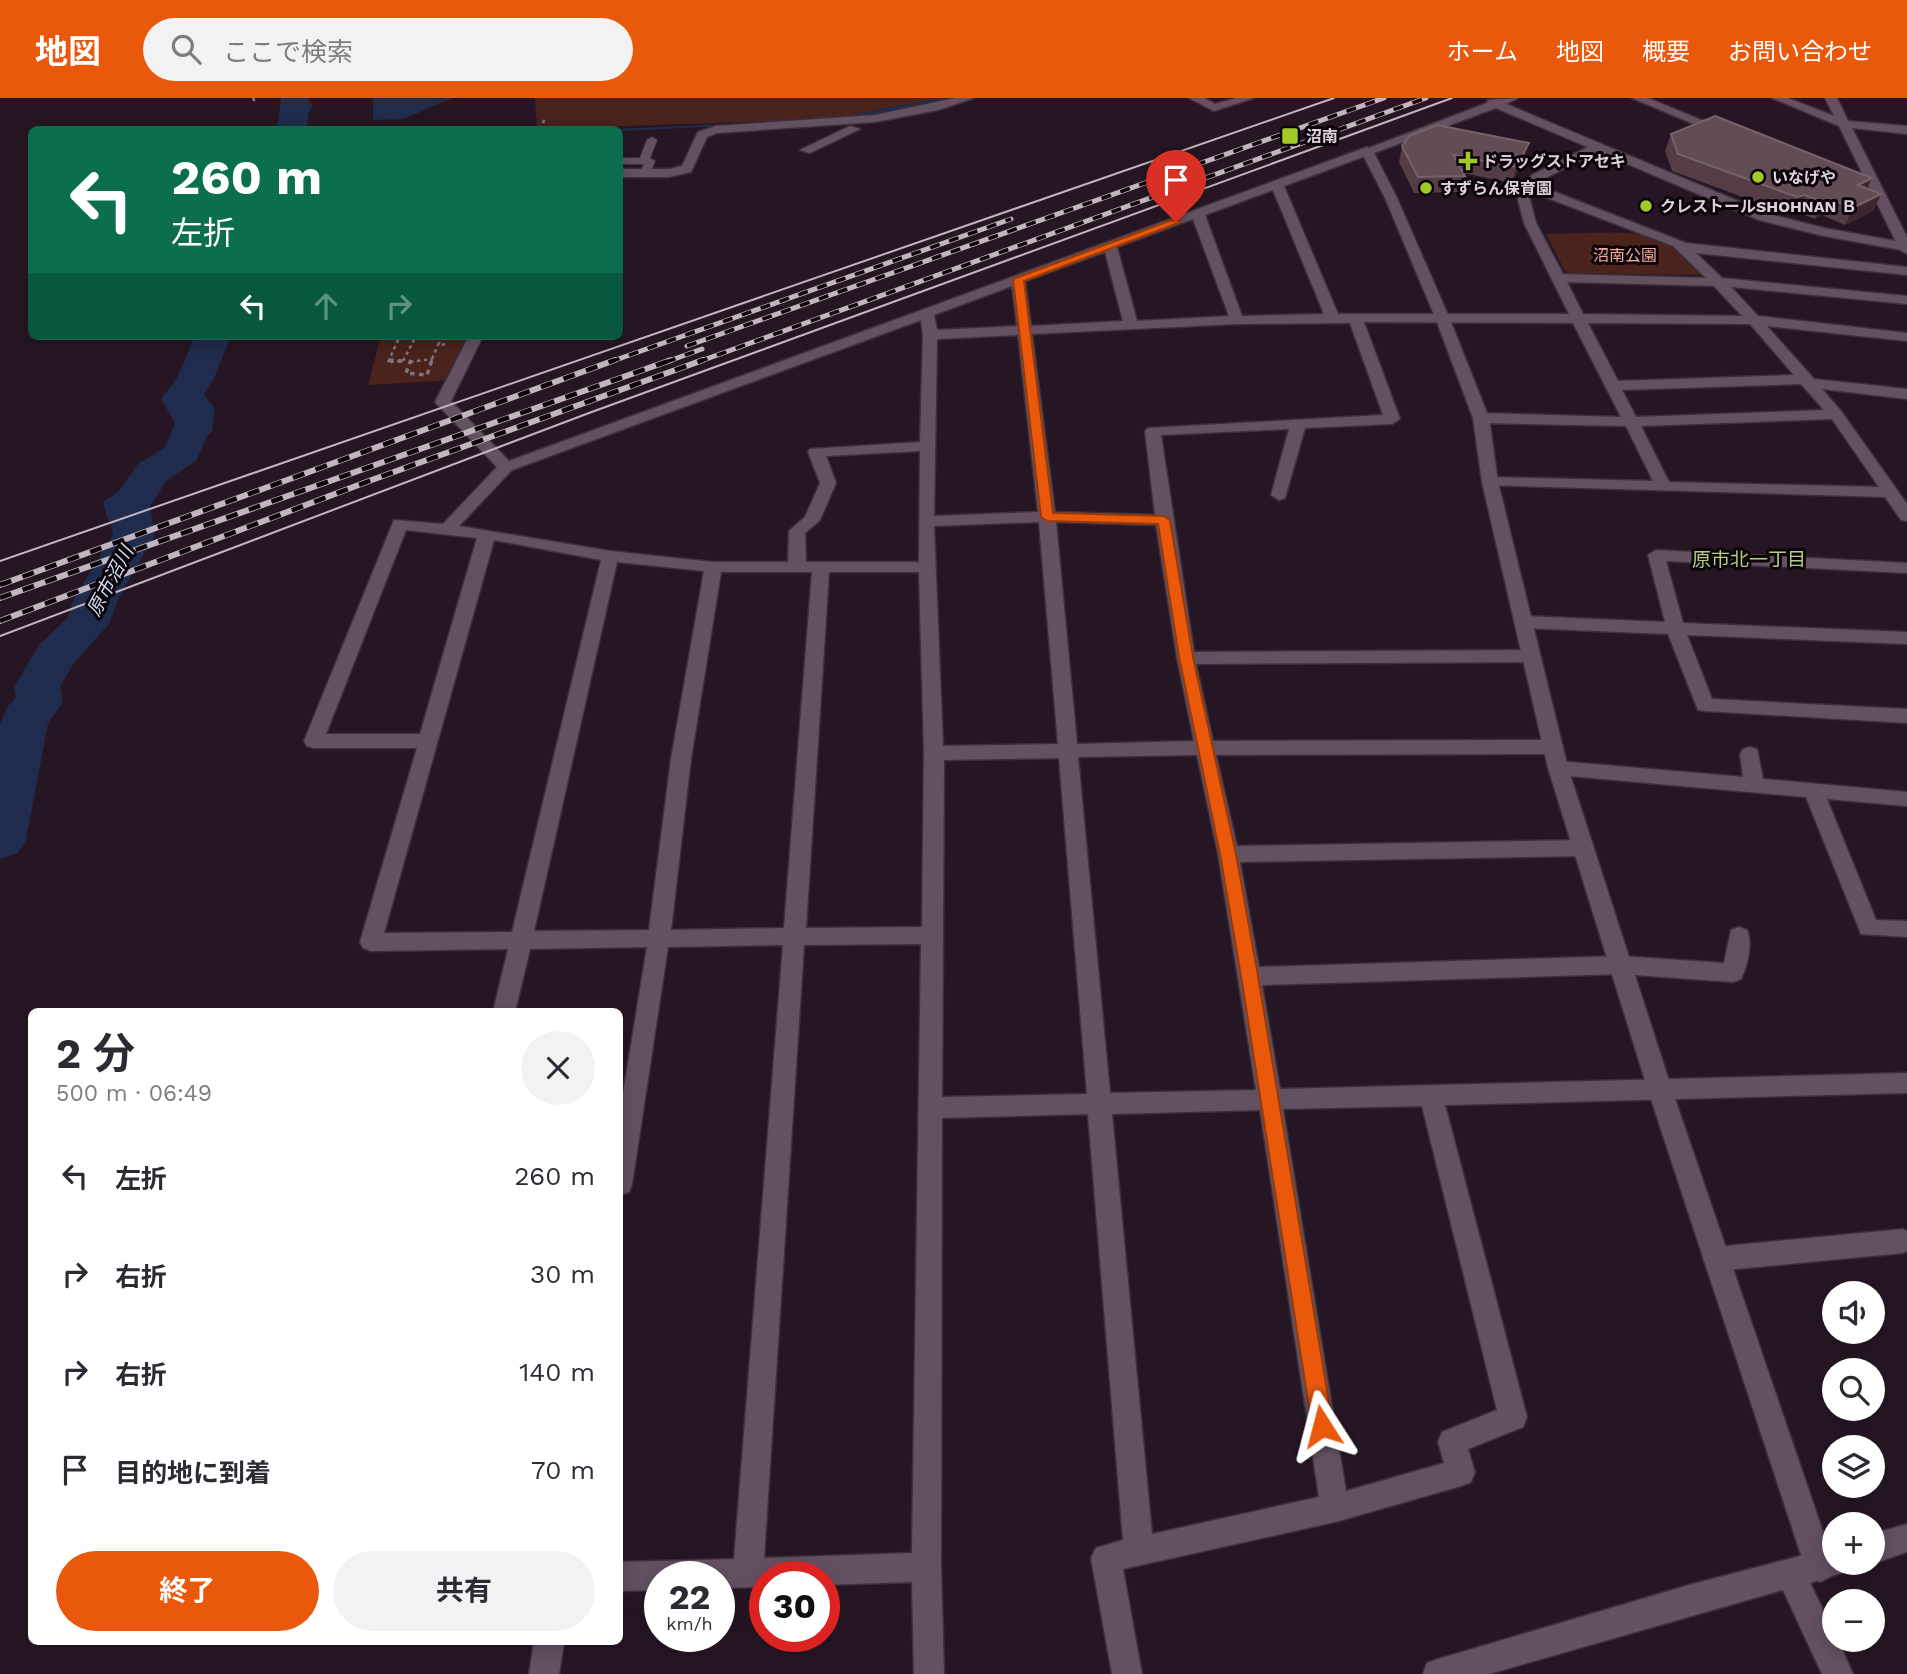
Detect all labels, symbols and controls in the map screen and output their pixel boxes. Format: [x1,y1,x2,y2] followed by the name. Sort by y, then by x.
[143,18,633,81] search box
[167,30,205,68] icon: search
[35,32,101,71] text: 地図
[223,37,353,67] text: ここで検索
[1447,38,1518,66] text: ホーム
[1556,38,1604,66] text: 地図
[1642,38,1690,66] text: 概要
[1728,38,1872,66] text: お問い合わせ
[1280,126,1300,146] marker: 沼南
[1306,127,1338,146] place label: 沼南
[171,148,322,206] text: 260 m
[1146,150,1206,222] pin
[1482,152,1626,171] place label: ドラッグストアセキ
[1460,153,1476,169] marker: ドラッグストアセキ
[56,154,147,245] icon: left
[1157,161,1195,199] icon: arrive
[1772,168,1836,187] place label: いなげや
[1750,169,1766,185] marker: いなげや
[1440,179,1552,198] place label: すずらん保育園
[1418,180,1434,196] marker: すずらん保育園
[1660,197,1857,216] place label: クレストールSHOHNAN Ｂ
[1638,198,1654,214] marker: クレストールSHOHNAN Ｂ
[171,214,235,252] text: 左折
[1593,246,1657,265] park label: 沼南公園
[234,287,272,325] icon: left
[307,287,345,325] icon: ahead
[380,287,418,325] icon: right
[82,540,139,620] water label: 原市沼川
[1692,548,1806,571] district label: 原市北一丁目
[56,1029,135,1078] text: 2 分
[521,1031,595,1105] button: close
[56,1080,212,1107] text: 500 m · 06:49
[56,1157,94,1195] icon: left
[514,1161,595,1191] text: 260 m
[115,1164,167,1194] text: 左折
[56,1255,94,1293] icon: right
[530,1259,595,1289] text: 30 m
[115,1262,167,1292] text: 右折
[1822,1281,1885,1652] map controls
[1822,1281,1885,1344] button: sound
[56,1353,94,1391] icon: right
[519,1357,595,1387] text: 140 m
[1822,1358,1885,1421] button: search
[115,1360,167,1390] text: 右折
[1285,1389,1359,1463] position arrow
[1822,1435,1885,1498] button: layers
[56,1451,94,1489] icon: arrive
[531,1455,595,1485] text: 70 m
[115,1458,271,1488] text: 目的地に到着
[1822,1512,1885,1575] button: +
[56,1551,319,1631] button: 終了
[333,1551,595,1631] button: 共有
[749,1561,840,1652] speed limit sign: 30
[669,1576,710,1618] text: 22
[1822,1589,1885,1652] button: −
[666,1613,713,1634] text: km/h

